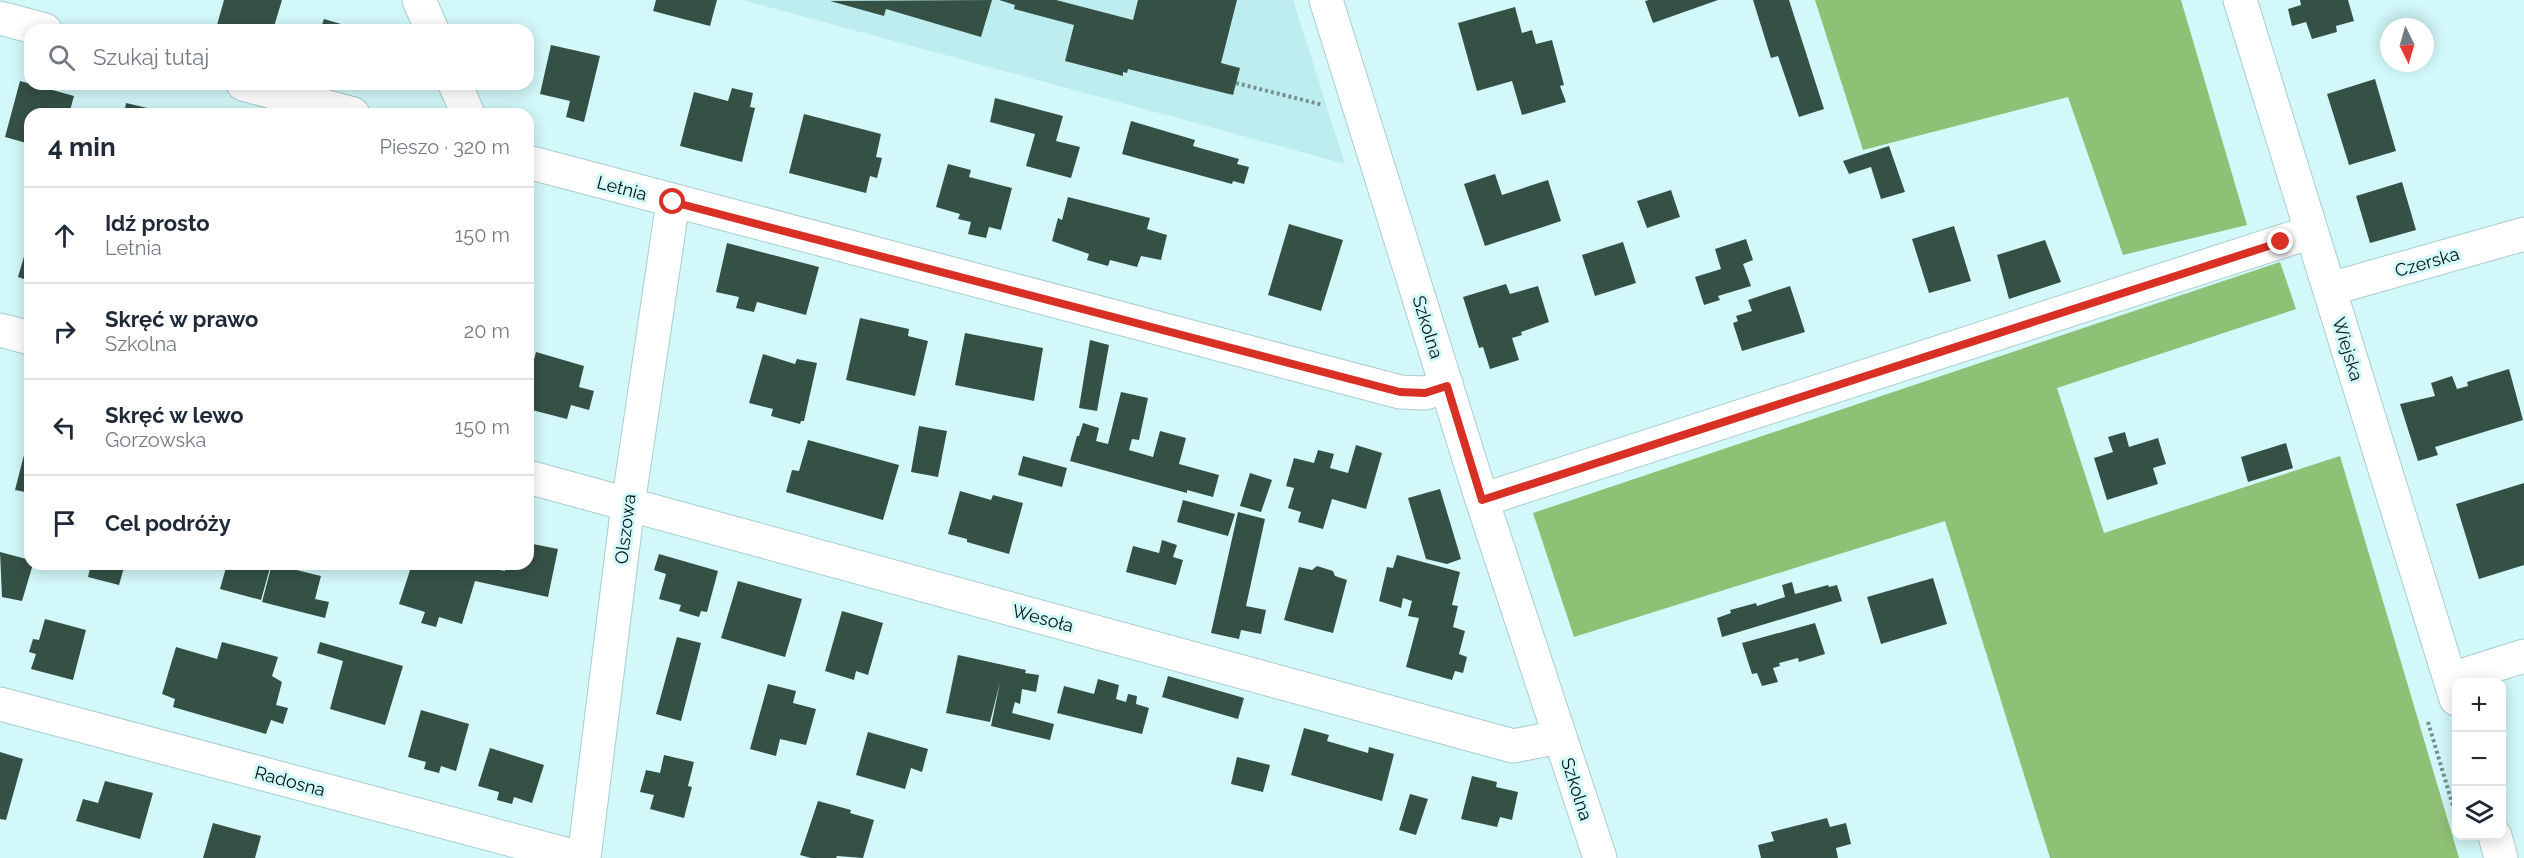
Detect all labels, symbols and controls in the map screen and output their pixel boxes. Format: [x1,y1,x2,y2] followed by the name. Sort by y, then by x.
[2380,18,2434,72] north arrow
[24,24,534,90] search box
[45,41,78,74] icon: search
[93,44,209,70] text: Szukaj tutaj
[48,132,116,162] text: 4 min
[379,135,510,159] text: Pieszo · 320 m
[595,171,649,205] street label: Letnia
[659,188,685,214] route start
[105,210,210,236] text: Idź prosto
[48,219,81,252] icon: ahead
[455,223,510,247] text: 150 m
[2267,228,2293,254] route end
[105,236,162,260] text: Letnia
[2392,243,2462,281] street label: Czerska
[1408,293,1448,361] street label: Szkolna
[105,306,258,332] text: Skręć w prawo
[48,315,81,348] icon: right
[2328,315,2368,383] street label: Wiejska
[464,319,510,343] text: 20 m
[105,332,177,356] text: Szkolna
[105,402,244,428] text: Skręć w lewo
[48,411,81,444] icon: left
[455,415,510,439] text: 150 m
[105,428,207,452] text: Gorzowska
[610,493,640,565] street label: Olszowa
[48,507,81,540] icon: arrive
[105,510,231,536] text: Cel podróży
[1010,600,1076,636] street label: Wesoła
[2452,678,2506,840] map controls
[2452,678,2506,732] button: +
[2452,732,2506,786] button: −
[1557,755,1597,823] street label: Szkolna
[252,761,328,801] street label: Radosna
[2452,786,2506,840] button: layers

